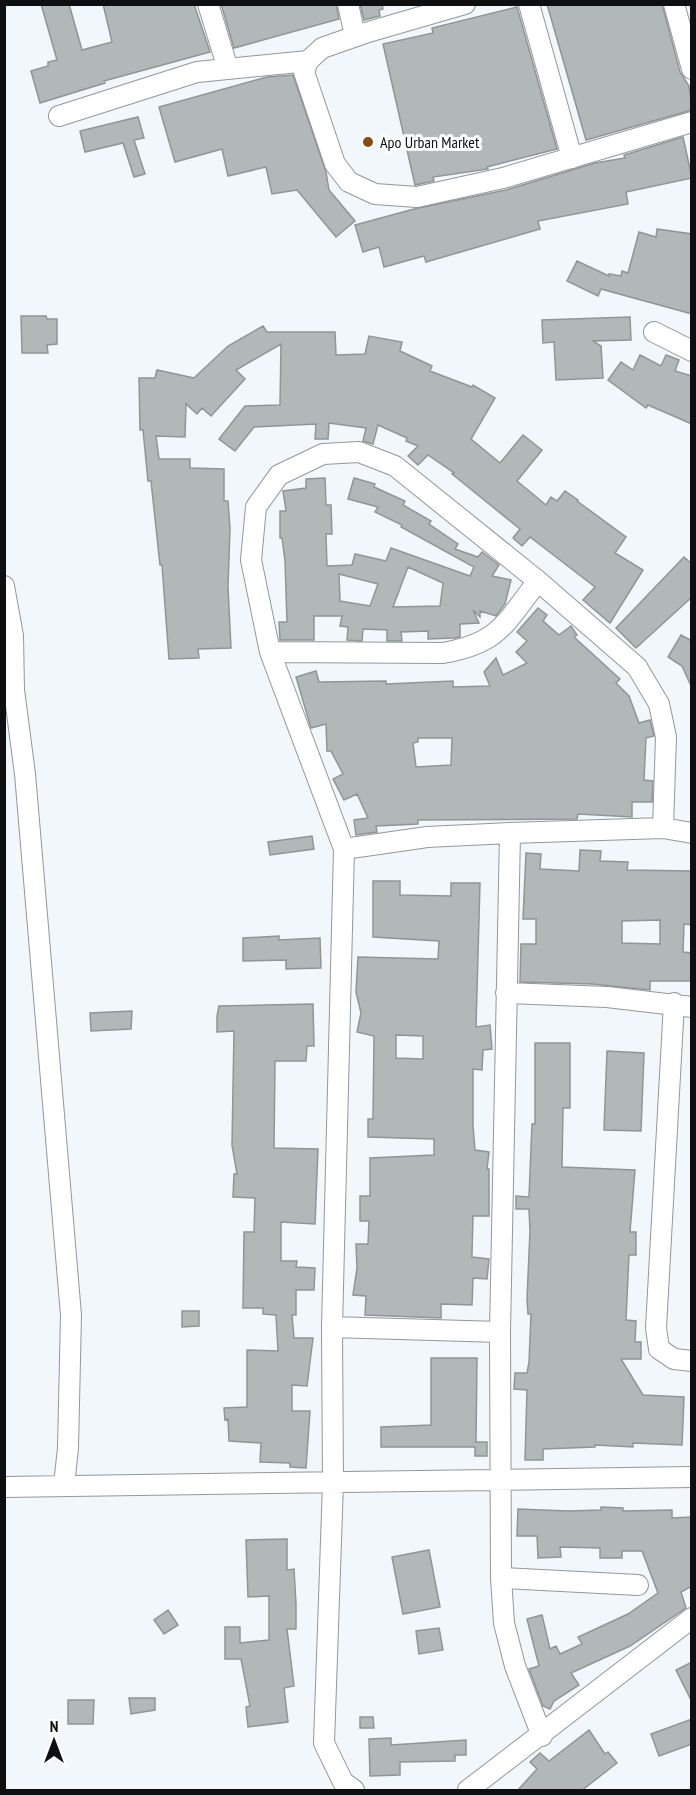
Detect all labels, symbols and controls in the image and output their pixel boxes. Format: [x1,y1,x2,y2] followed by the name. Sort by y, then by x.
[380,132,480,152] place label: Apo Urban Market
[361,135,375,149] marker: Apo Urban Market
[24,1711,84,1771] north arrow
[50,1716,58,1736] text: N

